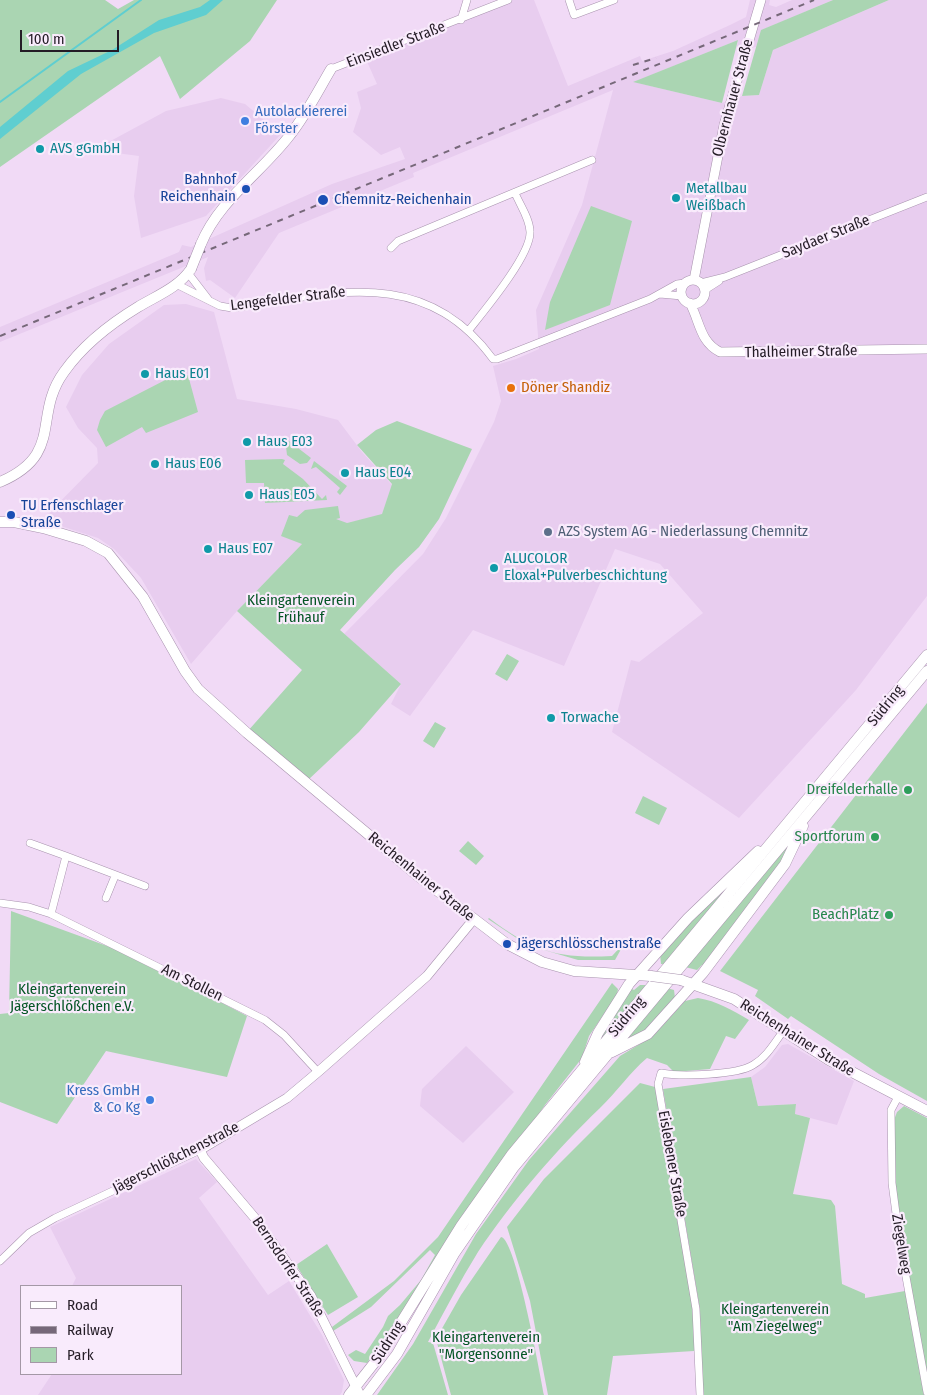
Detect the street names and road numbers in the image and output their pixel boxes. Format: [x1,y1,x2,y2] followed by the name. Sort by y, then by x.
[344,18,448,72] street label: Einsiedler Straße
[709,37,757,159] street label: Olbernhauer Straße
[780,211,872,263] street label: Saydaer Straße
[229,283,347,315] street label: Lengefelder Straße
[744,342,858,362] street label: Thalheimer Straße
[864,682,908,730] street label: Südring
[364,829,478,925] street label: Reichenhainer Straße
[158,960,226,1006] street label: Am Stollen
[605,993,649,1041] street label: Südring
[736,995,858,1081] street label: Reichenhainer Straße
[654,1109,690,1219] street label: Eislebener Straße
[110,1118,242,1198] street label: Jägerschlößchenstraße
[887,1213,915,1275] street label: Ziegelweg
[248,1214,328,1320] street label: Bernsdorfer Straße
[368,1318,408,1368] street label: Südring

